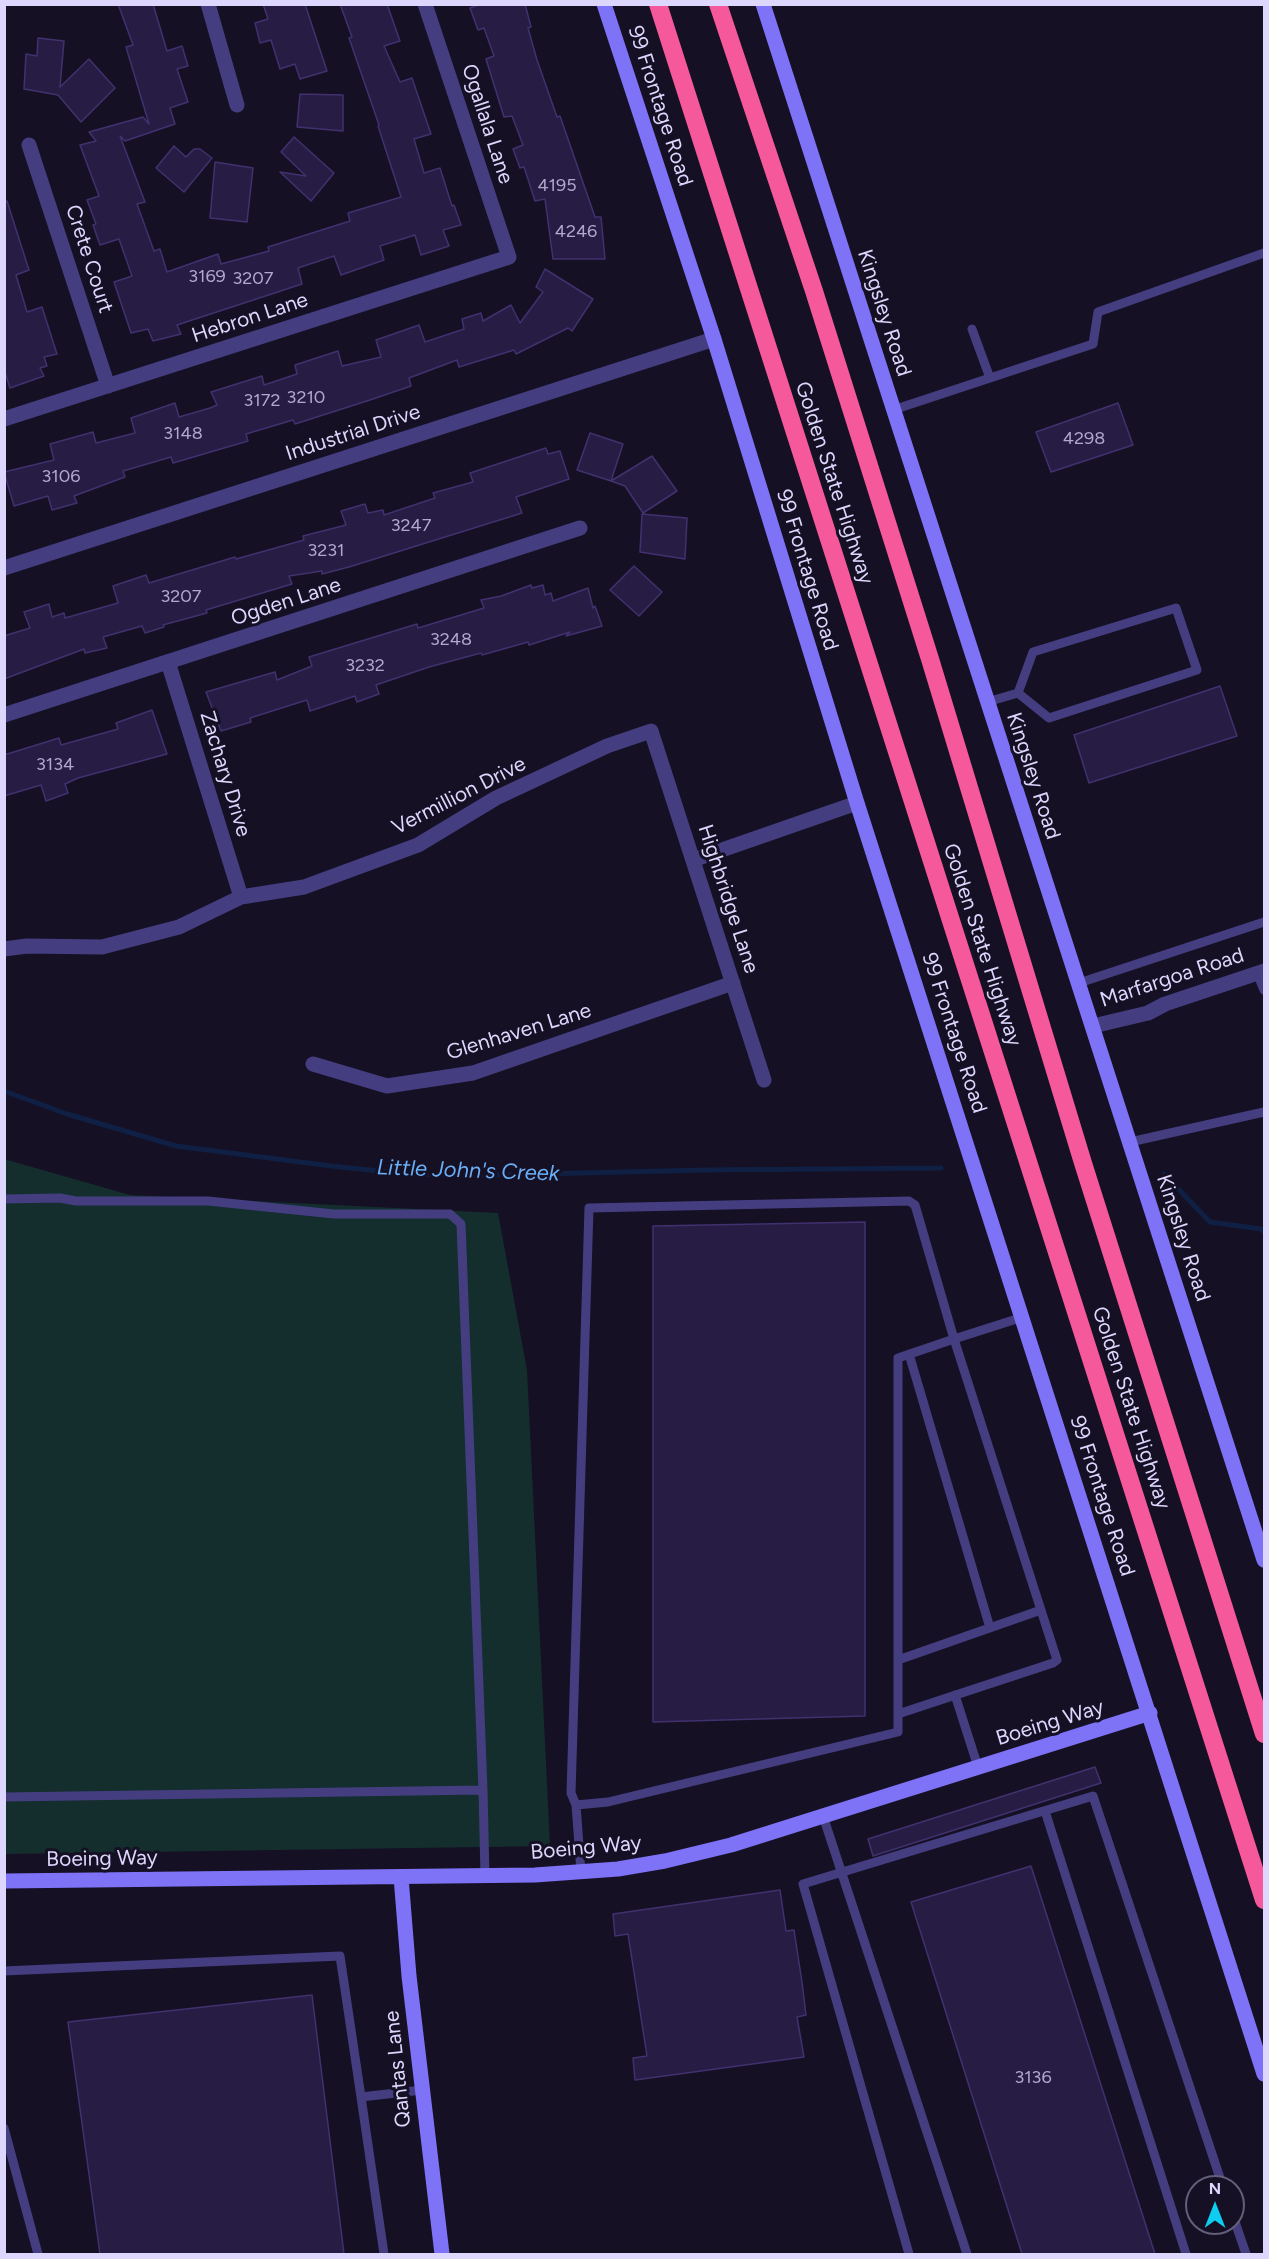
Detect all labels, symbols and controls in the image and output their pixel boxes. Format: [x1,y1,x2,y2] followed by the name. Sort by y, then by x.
[622,23,698,189] street label: 99 Frontage Road
[456,61,518,187] street label: Ogallala Lane
[537,175,577,197] house number: 4195
[60,202,118,316] street label: Crete Court
[555,221,597,243] house number: 4246
[852,246,916,380] street label: Kingsley Road
[188,266,226,288] house number: 3169
[232,268,274,290] house number: 3207
[189,287,311,349] street label: Hebron Lane
[789,378,879,588] street label: Golden State Highway
[287,387,325,409] house number: 3210
[244,390,280,412] house number: 3172
[282,399,424,467] street label: Industrial Drive
[163,423,203,445] house number: 3148
[1063,428,1105,450] house number: 4298
[42,466,80,488] house number: 3106
[771,486,843,654] street label: 99 Frontage Road
[391,515,431,537] house number: 3247
[307,540,345,562] house number: 3231
[228,572,344,632] street label: Ogden Lane
[160,586,202,608] house number: 3207
[430,629,472,651] house number: 3248
[345,655,385,677] house number: 3232
[194,708,256,840] street label: Zachary Drive
[1001,709,1065,843] street label: Kingsley Road
[388,751,530,841] street label: Vermillion Drive
[36,754,74,776] house number: 3134
[692,821,764,977] street label: Highbridge Lane
[937,840,1027,1050] street label: Golden State Highway
[1097,943,1247,1013] street label: Marfargoa Road
[916,950,992,1116] street label: 99 Frontage Road
[444,998,594,1066] street label: Glenhaven Lane
[376,1155,560,1187] water label: Little John's Creek
[1151,1171,1215,1305] street label: Kingsley Road
[1086,1303,1176,1513] street label: Golden State Highway
[1064,1413,1140,1579] street label: 99 Frontage Road
[993,1695,1107,1751] street label: Boeing Way
[529,1831,643,1865] street label: Boeing Way
[46,1845,158,1873] street label: Boeing Way
[379,2009,417,2129] street label: Qantas Lane
[1014,2067,1052,2089] house number: 3136
[1185,2175,1245,2235] north arrow
[1209,2179,1221,2198] text: N

